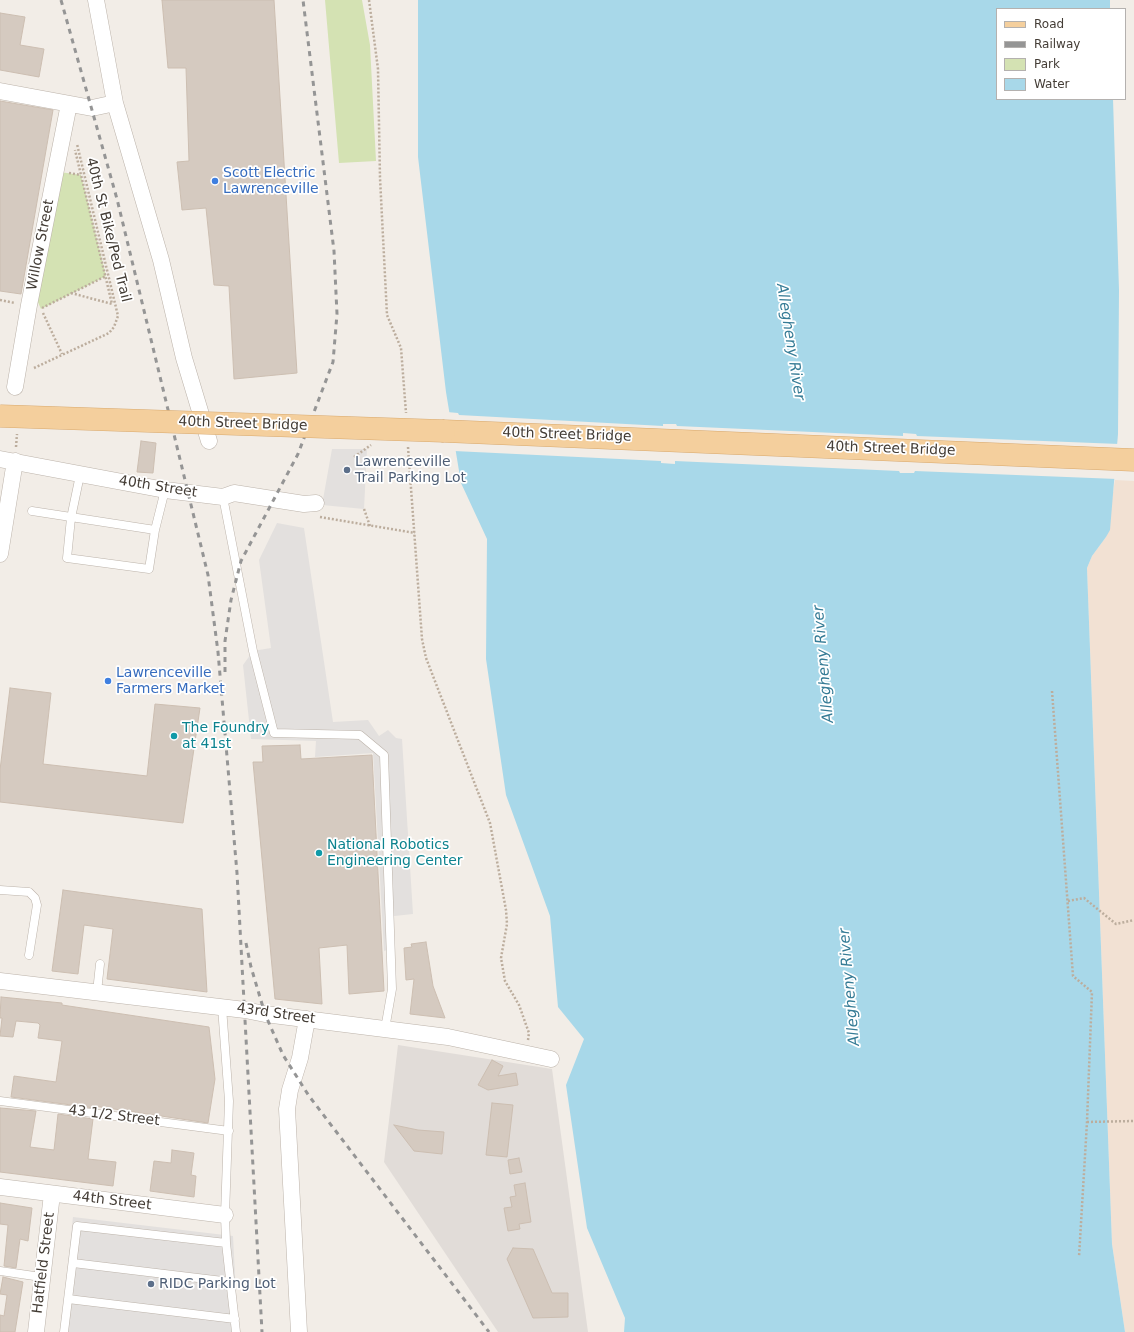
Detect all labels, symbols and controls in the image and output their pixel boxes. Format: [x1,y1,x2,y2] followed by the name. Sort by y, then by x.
[996,8,1126,100] legend
[1034,17,1064,31] text: Road
[1034,37,1080,51] text: Railway
[1034,57,1060,71] text: Park
[1034,77,1069,91] text: Water
[82,156,134,304] street label: 40th St Bike/Ped Trail
[223,165,319,198] place label: Scott Electric Lawrenceville
[210,176,220,186] marker: Scott Electric Lawrenceville
[24,198,58,292] street label: Willow Street
[772,282,808,402] water label: Allegheny River
[178,413,308,435] street label: 40th Street Bridge
[502,424,632,446] street label: 40th Street Bridge
[826,438,956,460] street label: 40th Street Bridge
[355,454,466,486] place label: Lawrenceville Trail Parking Lot
[342,465,352,475] marker: Lawrenceville Trail Parking Lot
[118,473,198,501] street label: 40th Street
[810,604,838,724] water label: Allegheny River
[116,665,225,698] place label: Lawrenceville Farmers Market
[103,676,113,686] marker: Lawrenceville Farmers Market
[182,720,269,752] place label: The Foundry at 41st
[169,731,179,741] marker: The Foundry at 41st
[327,837,463,870] place label: National Robotics Engineering Center
[314,848,324,858] marker: National Robotics Engineering Center
[836,927,864,1047] water label: Allegheny River
[236,1000,316,1028] street label: 43rd Street
[67,1102,161,1130] street label: 43 1/2 Street
[72,1188,152,1214] street label: 44th Street
[29,1211,59,1315] street label: Hatfield Street
[159,1276,276,1292] place label: RIDC Parking Lot
[146,1279,156,1289] marker: RIDC Parking Lot

